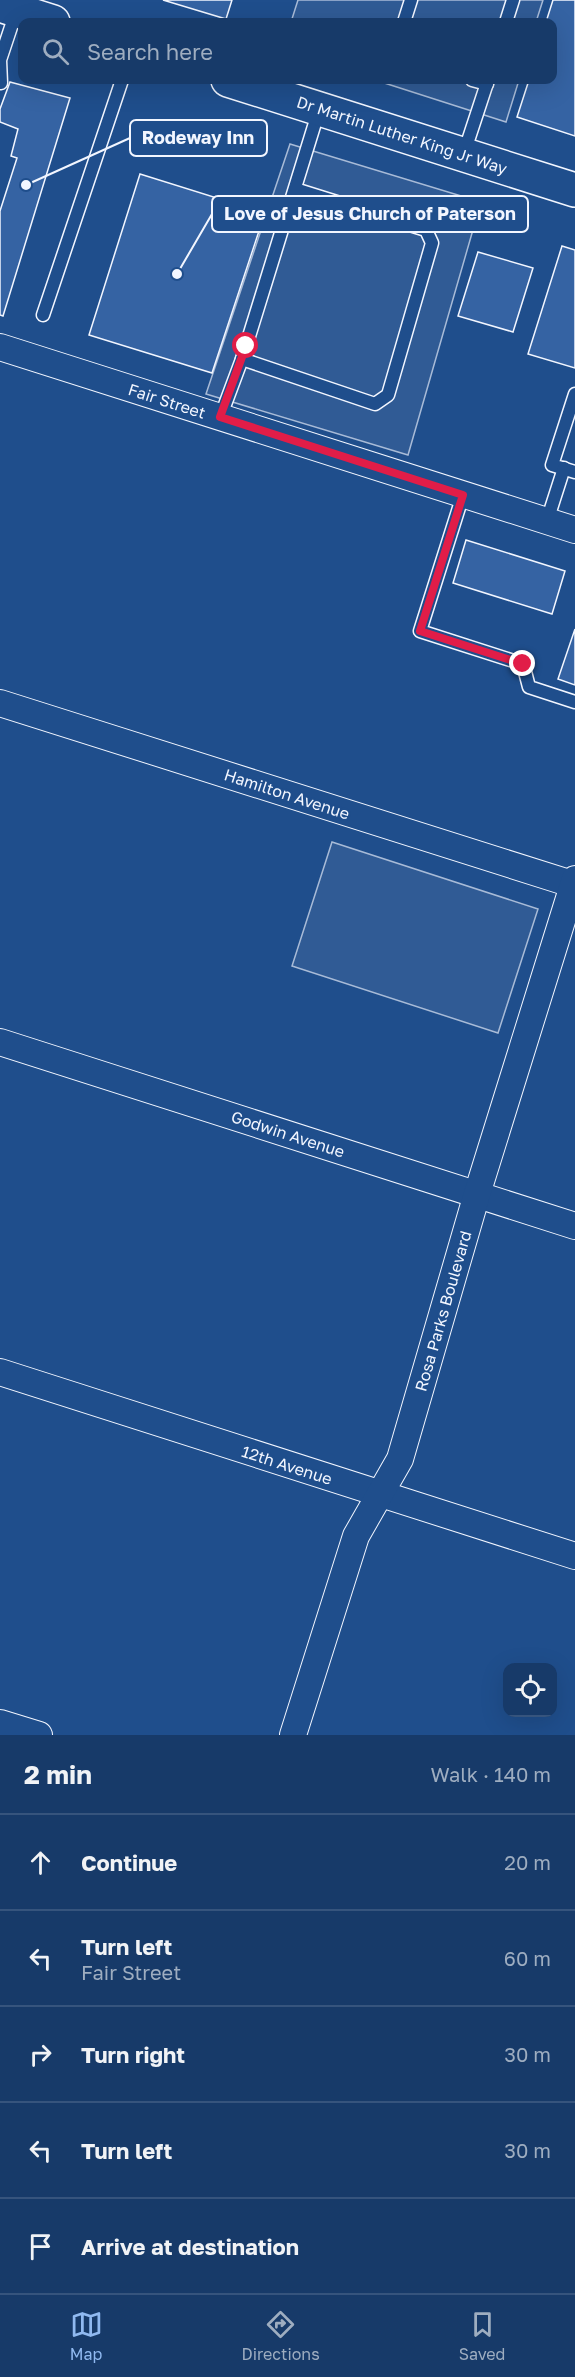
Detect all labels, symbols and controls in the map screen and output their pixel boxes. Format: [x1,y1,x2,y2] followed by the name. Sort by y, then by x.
[18,18,557,84] search box
[39,35,72,68] icon: search
[87,38,213,65] text: Search here
[294,91,510,179] street label: Dr Martin Luther King Jr Way
[130,120,267,156] callout: Rodeway Inn
[142,126,254,148] text: Rodeway Inn
[212,196,528,232] callout: Love of Jesus Church of Paterson
[224,202,516,224] text: Love of Jesus Church of Paterson
[232,332,258,358] route start
[126,379,208,423] street label: Fair Street
[509,650,535,676] route end
[222,764,352,824] street label: Hamilton Avenue
[229,1106,347,1162] street label: Godwin Avenue
[410,1228,476,1394] street label: Rosa Parks Boulevard
[239,1441,335,1489] street label: 12th Avenue
[503,1663,557,1717] map controls
[503,1663,557,1717] button: locate
[24,1759,92,1790] text: 2 min
[431,1762,551,1786] text: Walk · 140 m
[24,1846,57,1879] icon: ahead
[81,1849,177,1876] text: Continue
[504,1850,551,1874] text: 20 m
[81,1933,172,1960] text: Turn left
[24,1942,57,1975] icon: left
[504,1946,551,1970] text: 60 m
[81,1960,181,1984] text: Fair Street
[24,2038,57,2071] icon: right
[81,2041,185,2068] text: Turn right
[504,2042,551,2066] text: 30 m
[24,2134,57,2167] icon: left
[81,2137,172,2164] text: Turn left
[504,2138,551,2162] text: 30 m
[24,2230,57,2263] icon: arrive
[81,2233,299,2260] text: Arrive at destination
[70,2308,103,2364] tab: Map
[242,2308,320,2364] tab: Directions
[459,2308,505,2364] tab: Saved

